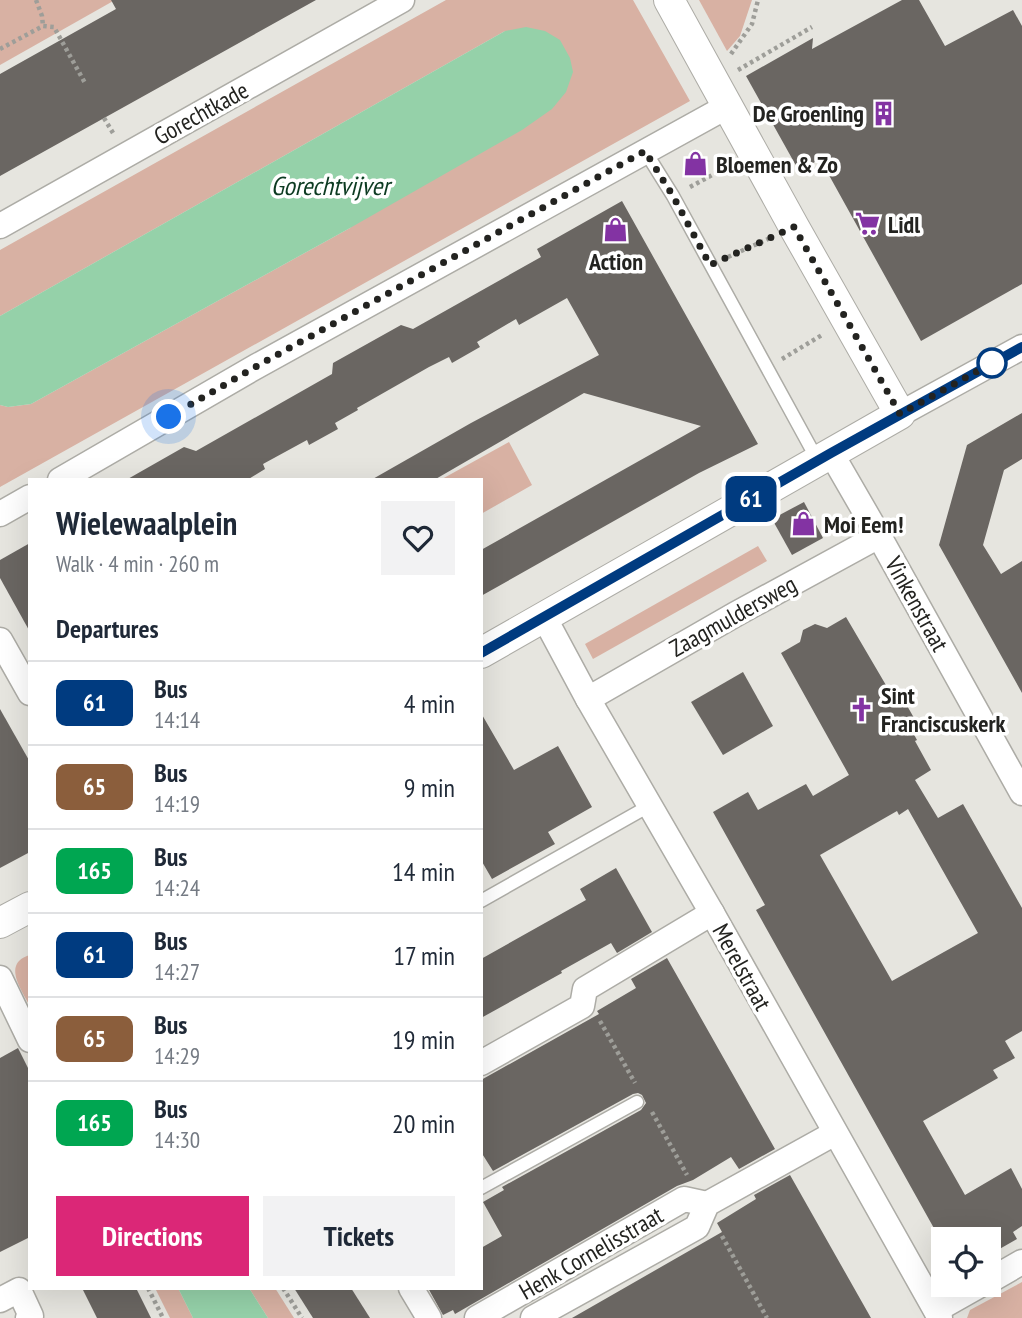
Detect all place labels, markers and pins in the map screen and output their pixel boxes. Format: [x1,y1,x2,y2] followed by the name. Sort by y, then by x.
[753,98,864,129] place label: De Groenling
[870,99,898,127] building icon: De Groenling
[716,149,838,180] place label: Bloemen & Zo
[682,150,710,178] shop icon: Bloemen & Zo
[888,209,920,240] place label: Lidl
[854,210,882,238] supermarket icon: Lidl
[602,216,630,244] shop icon: Action
[588,246,643,277] place label: Action
[977,348,1007,378] unlabelled marker
[824,509,903,540] place label: Moi Eem!
[790,510,818,538] shop icon: Moi Eem!
[881,680,1005,739] place label: Sint Franciscuskerk
[847,695,875,723] church icon: Sint Franciscuskerk

